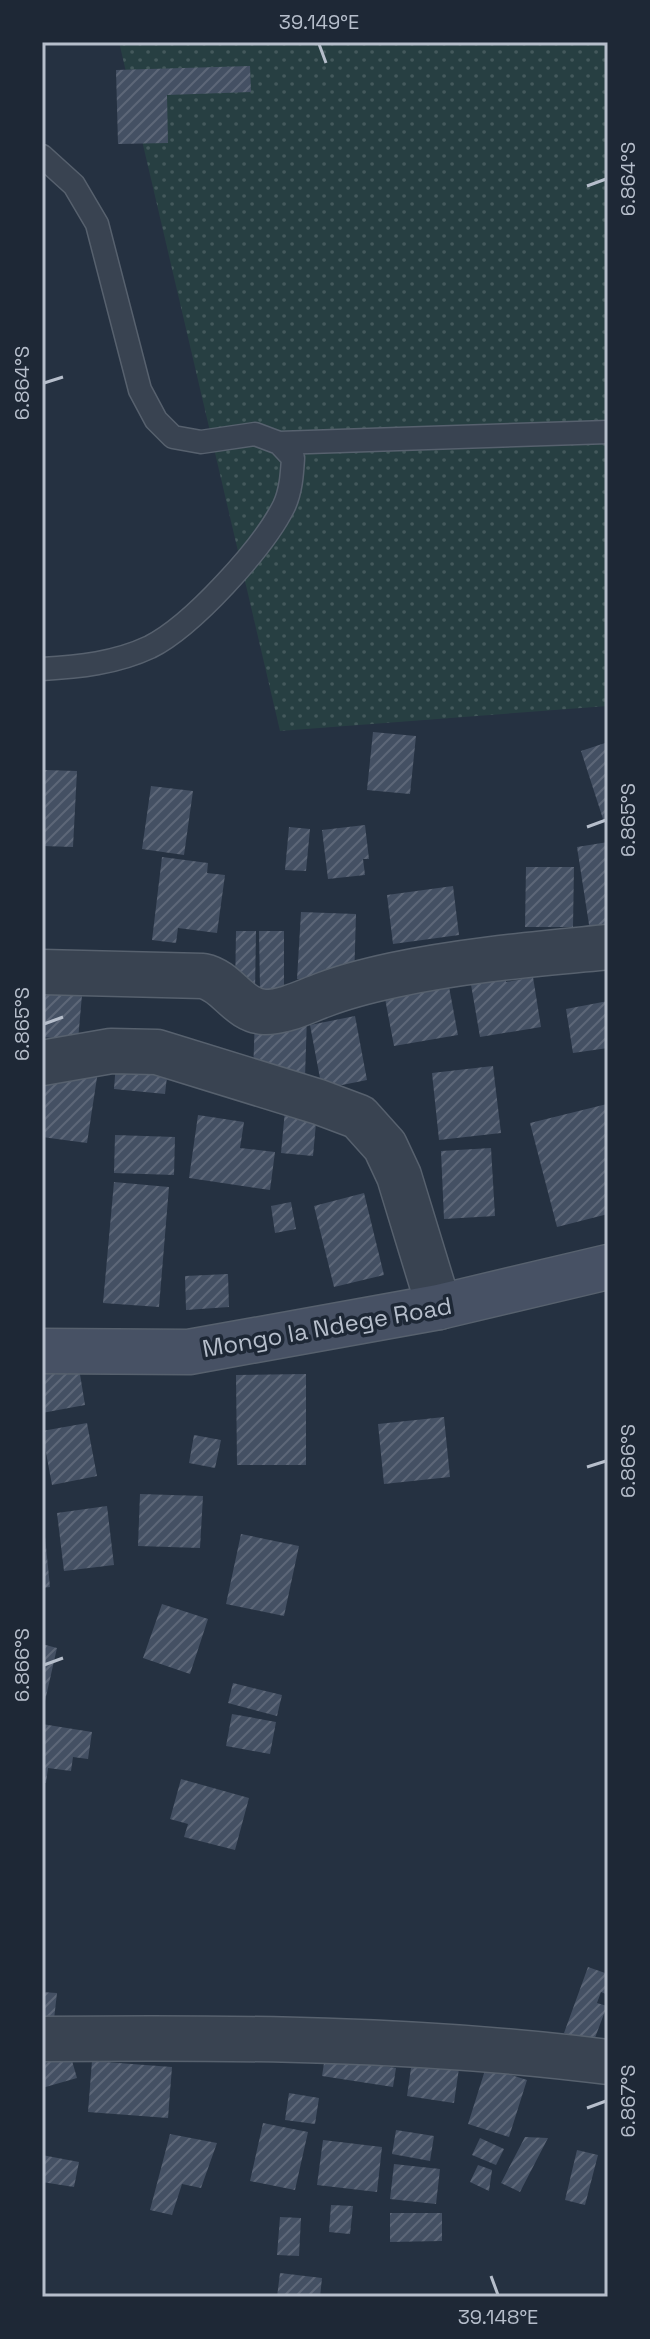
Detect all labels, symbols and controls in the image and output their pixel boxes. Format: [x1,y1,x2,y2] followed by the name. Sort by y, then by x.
[279,9,359,35] text: 39.149°E
[615,142,641,216] text: 6.864°S
[9,346,35,420] text: 6.864°S
[615,783,641,857] text: 6.865°S
[9,987,35,1061] text: 6.865°S
[200,1290,454,1364] street label: Mongo la Ndege Road
[615,1424,641,1498] text: 6.866°S
[9,1628,35,1702] text: 6.866°S
[615,2065,641,2137] text: 6.867°S
[458,2304,538,2330] text: 39.148°E

